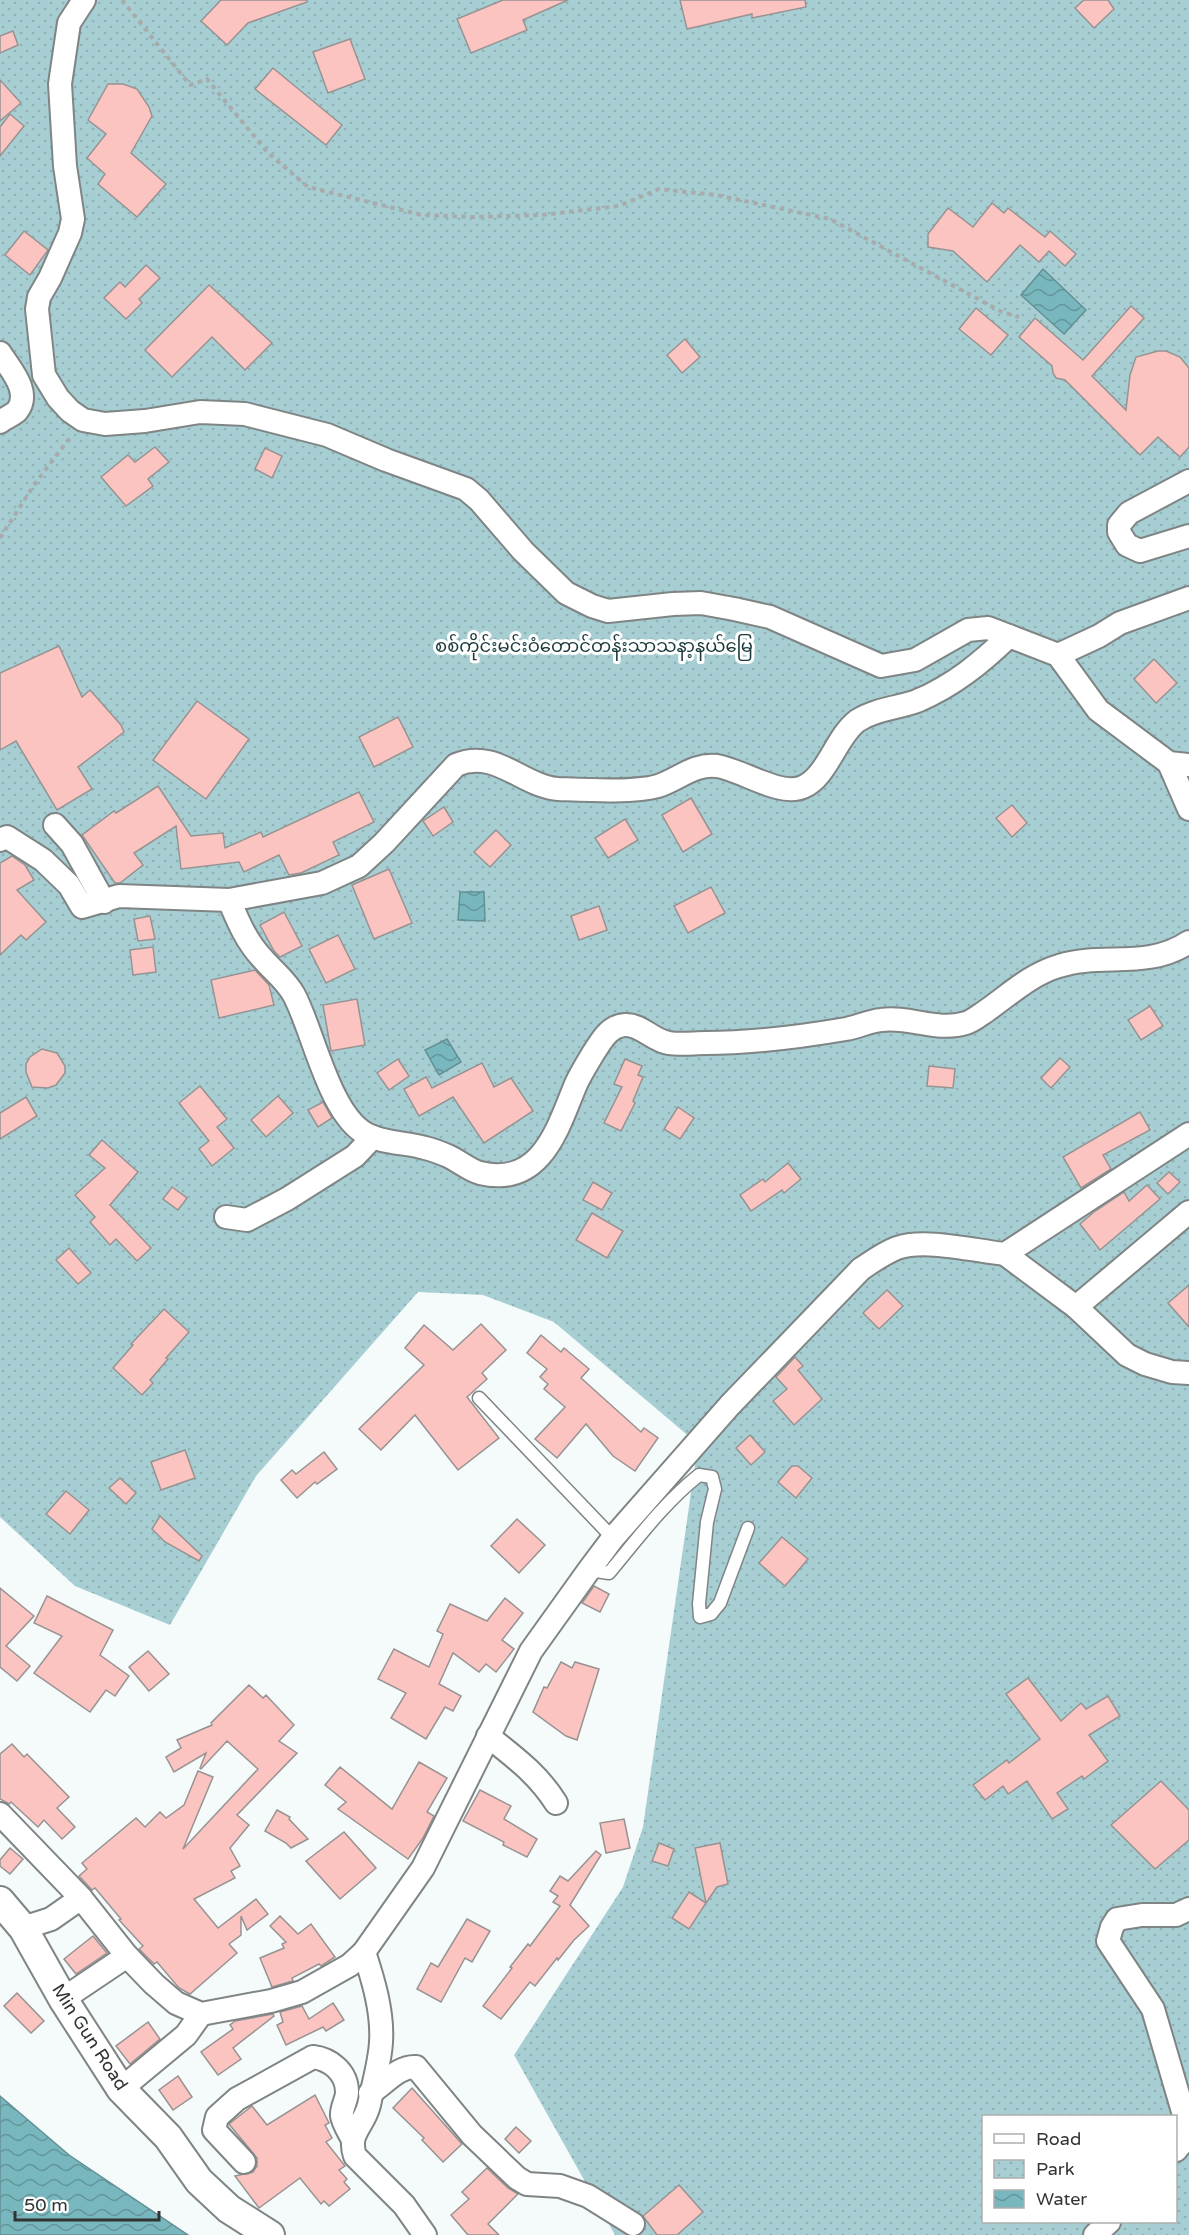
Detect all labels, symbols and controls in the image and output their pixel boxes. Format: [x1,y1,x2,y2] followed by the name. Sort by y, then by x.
[435,632,753,661] park label: စစ်ကိုင်းမင်းဝံတောင်တန်းသာသနာ့နယ်မြေ
[47,1980,133,2094] street label: Min Gun Road
[982,2115,1177,2223] legend
[1036,2128,1081,2150] text: Road
[1036,2158,1075,2180] text: Park
[15,2184,159,2222] scale bar
[1036,2188,1087,2210] text: Water
[24,2194,68,2216] text: 50 m

